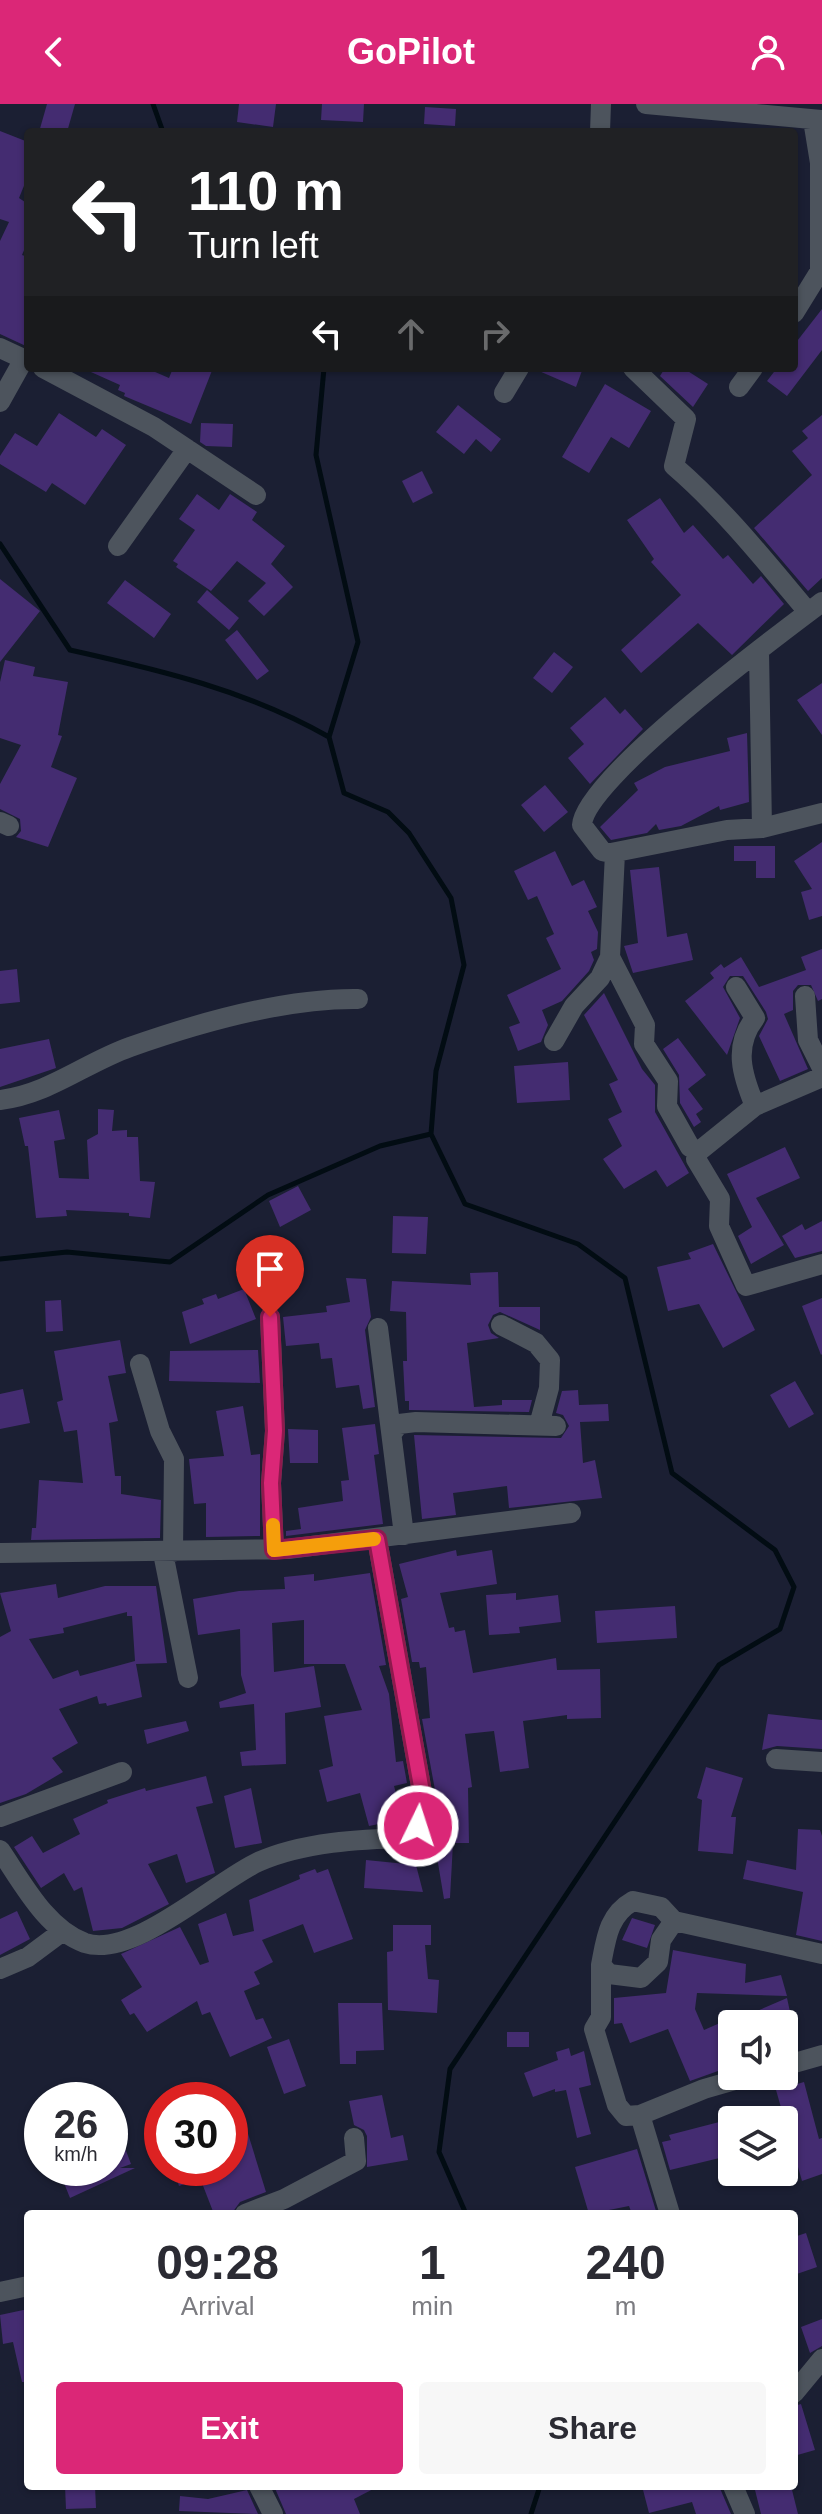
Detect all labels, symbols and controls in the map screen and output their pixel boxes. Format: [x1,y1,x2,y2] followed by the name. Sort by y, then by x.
[32,30,76,74] icon: back
[746,30,790,74] icon: person
[347,31,475,72] text: GoPilot
[188,159,344,222] text: 110 m
[56,160,160,264] icon: left
[188,225,319,266] text: Turn left
[305,312,349,356] icon: left
[389,312,433,356] icon: ahead
[473,312,517,356] icon: right
[236,1235,304,1317] pin
[248,1247,292,1291] icon: arrive
[376,1784,460,1868] position arrow
[718,2010,798,2186] map controls
[718,2010,798,2090] button: sound
[144,2082,248,2186] speed limit sign: 30
[54,2102,98,2146] text: 26
[718,2106,798,2186] button: layers
[54,2143,98,2165] text: km/h
[156,2236,279,2289] text: 09:28
[419,2236,446,2289] text: 1
[586,2236,666,2289] text: 240
[181,2291,255,2321] text: Arrival
[411,2291,453,2321] text: min
[615,2291,636,2321] text: m
[56,2382,403,2474] button: Exit
[419,2382,766,2474] button: Share

